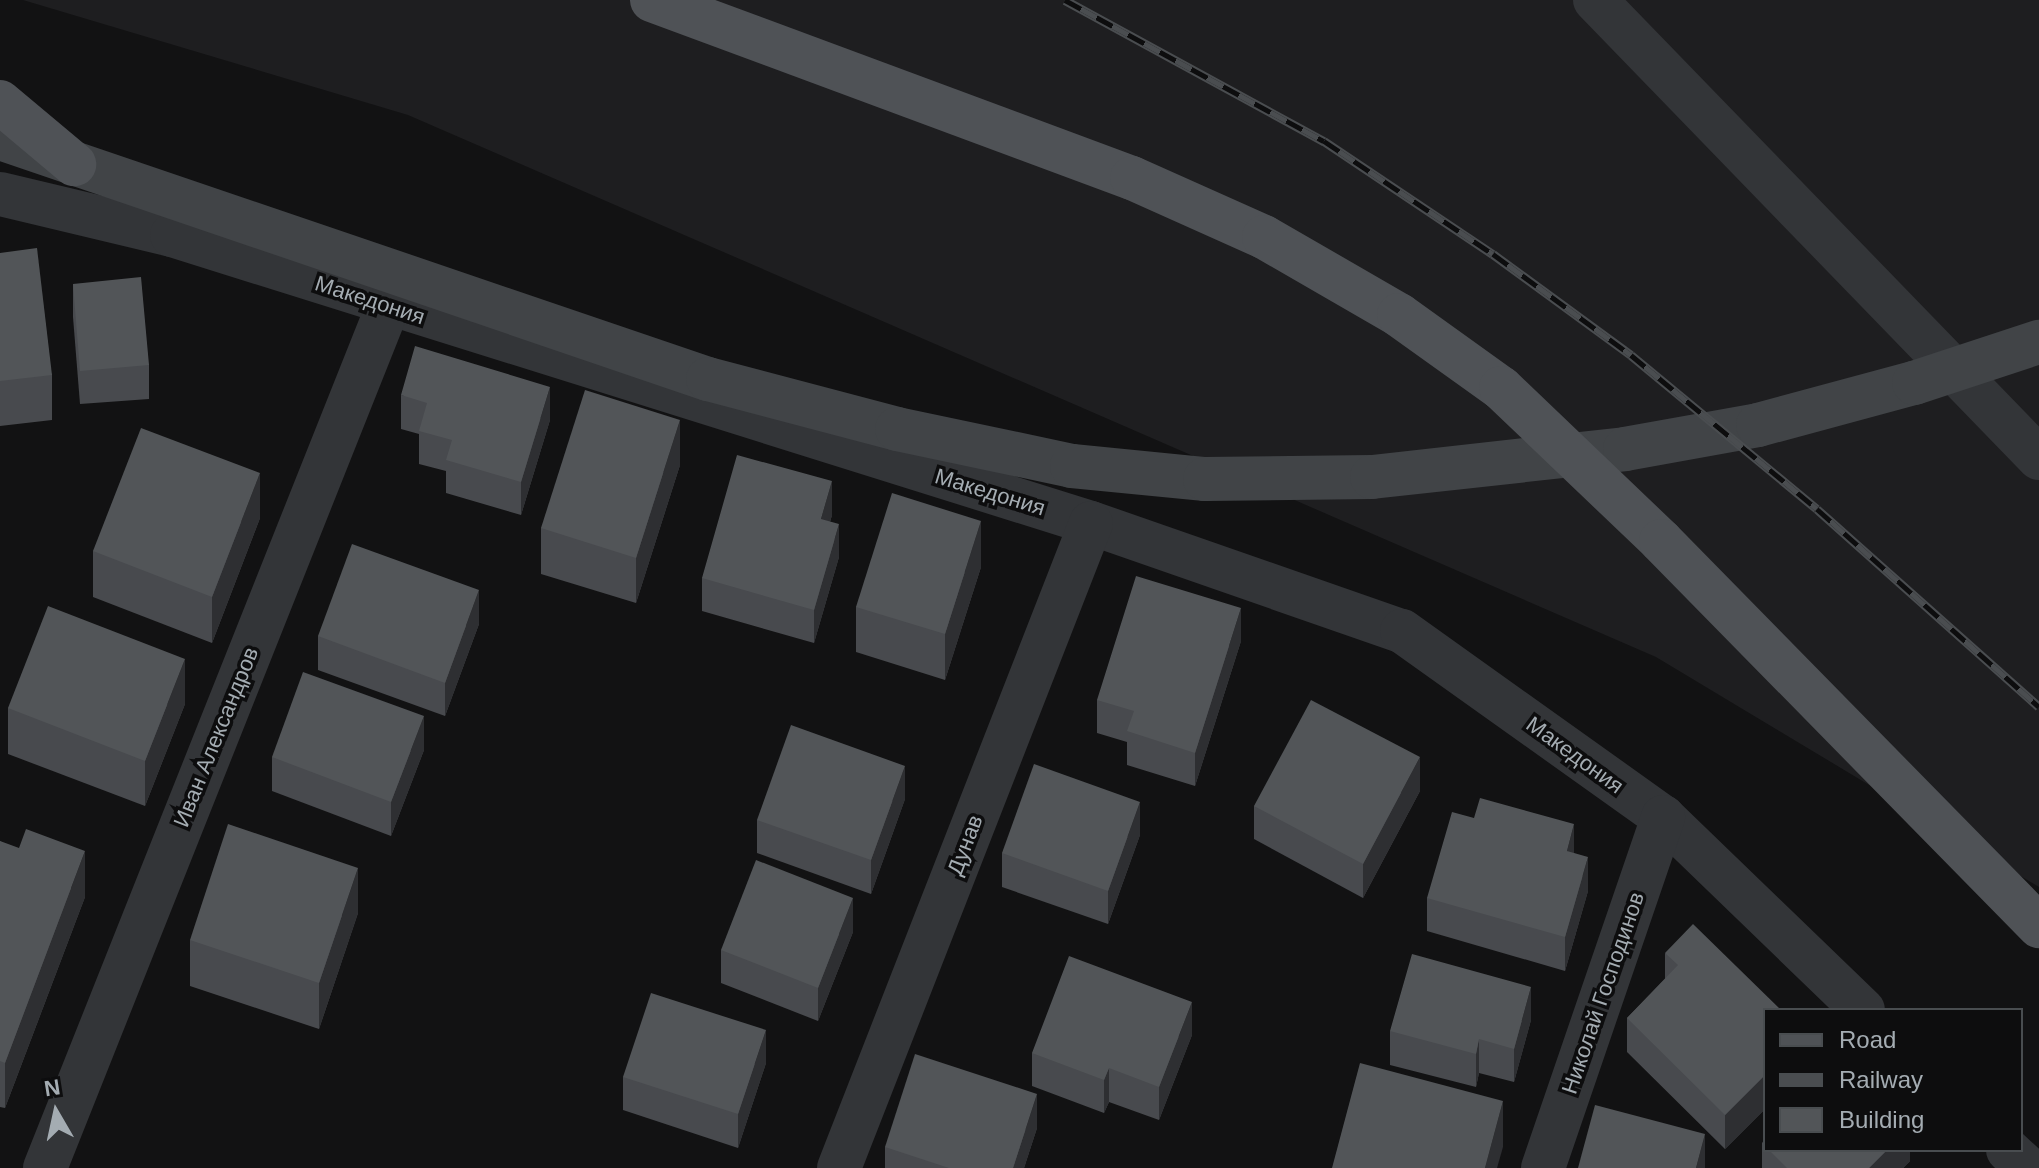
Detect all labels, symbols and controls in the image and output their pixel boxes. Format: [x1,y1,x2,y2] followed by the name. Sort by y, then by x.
[312,270,428,330] street label: Македония
[932,463,1048,521] street label: Македония
[168,643,264,831] street label: Иван Александров
[1521,711,1629,799] street label: Македония
[941,811,989,879] street label: Дунав
[1556,889,1650,1097] street label: Николай Господинов
[1763,1008,2023,1152] legend
[1839,1026,1896,1053] text: Road
[1839,1066,1923,1093] text: Railway
[16,1072,96,1152] north arrow
[42,1074,62,1101] text: N
[1839,1106,1924,1133] text: Building

